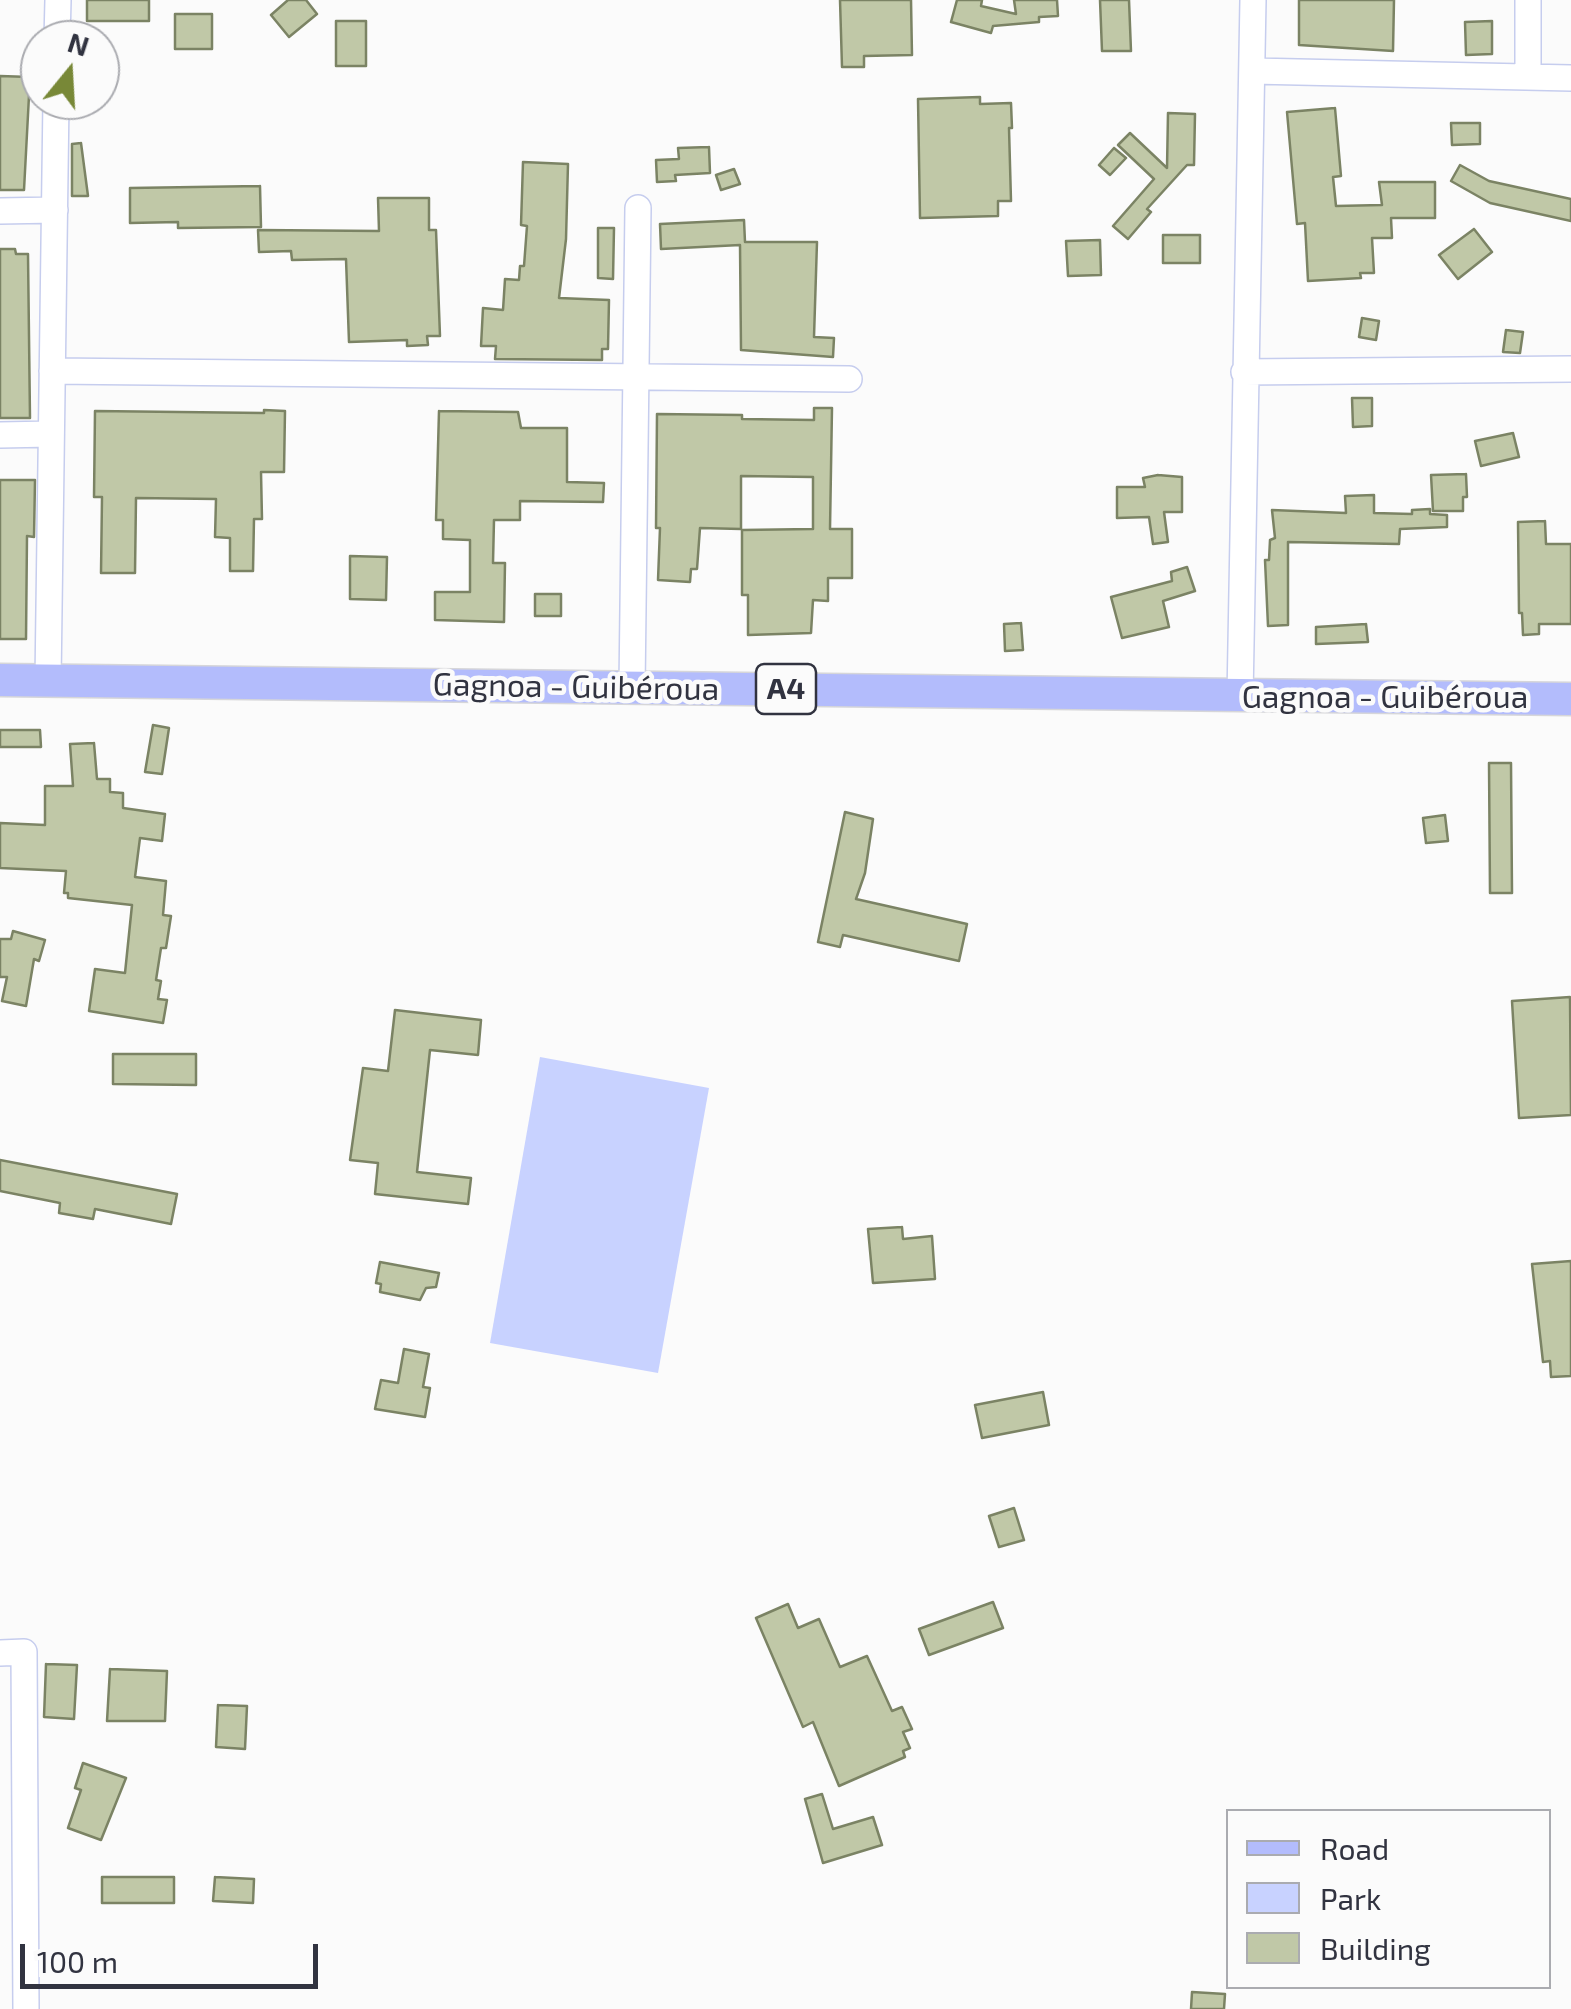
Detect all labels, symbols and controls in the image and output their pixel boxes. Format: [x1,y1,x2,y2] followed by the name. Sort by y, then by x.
[20,20,120,120] north arrow
[64,24,94,63] text: N
[756,664,816,714] road number: A4
[432,665,720,709] street label: Gagnoa - Guibéroua
[1242,678,1528,716] street label: Gagnoa - Guibéroua
[1226,1809,1551,1989] legend
[1320,1830,1389,1866] text: Road
[1320,1880,1381,1916] text: Park
[25,1924,322,1986] scale bar
[1320,1930,1431,1966] text: Building
[37,1943,118,1979] text: 100 m

